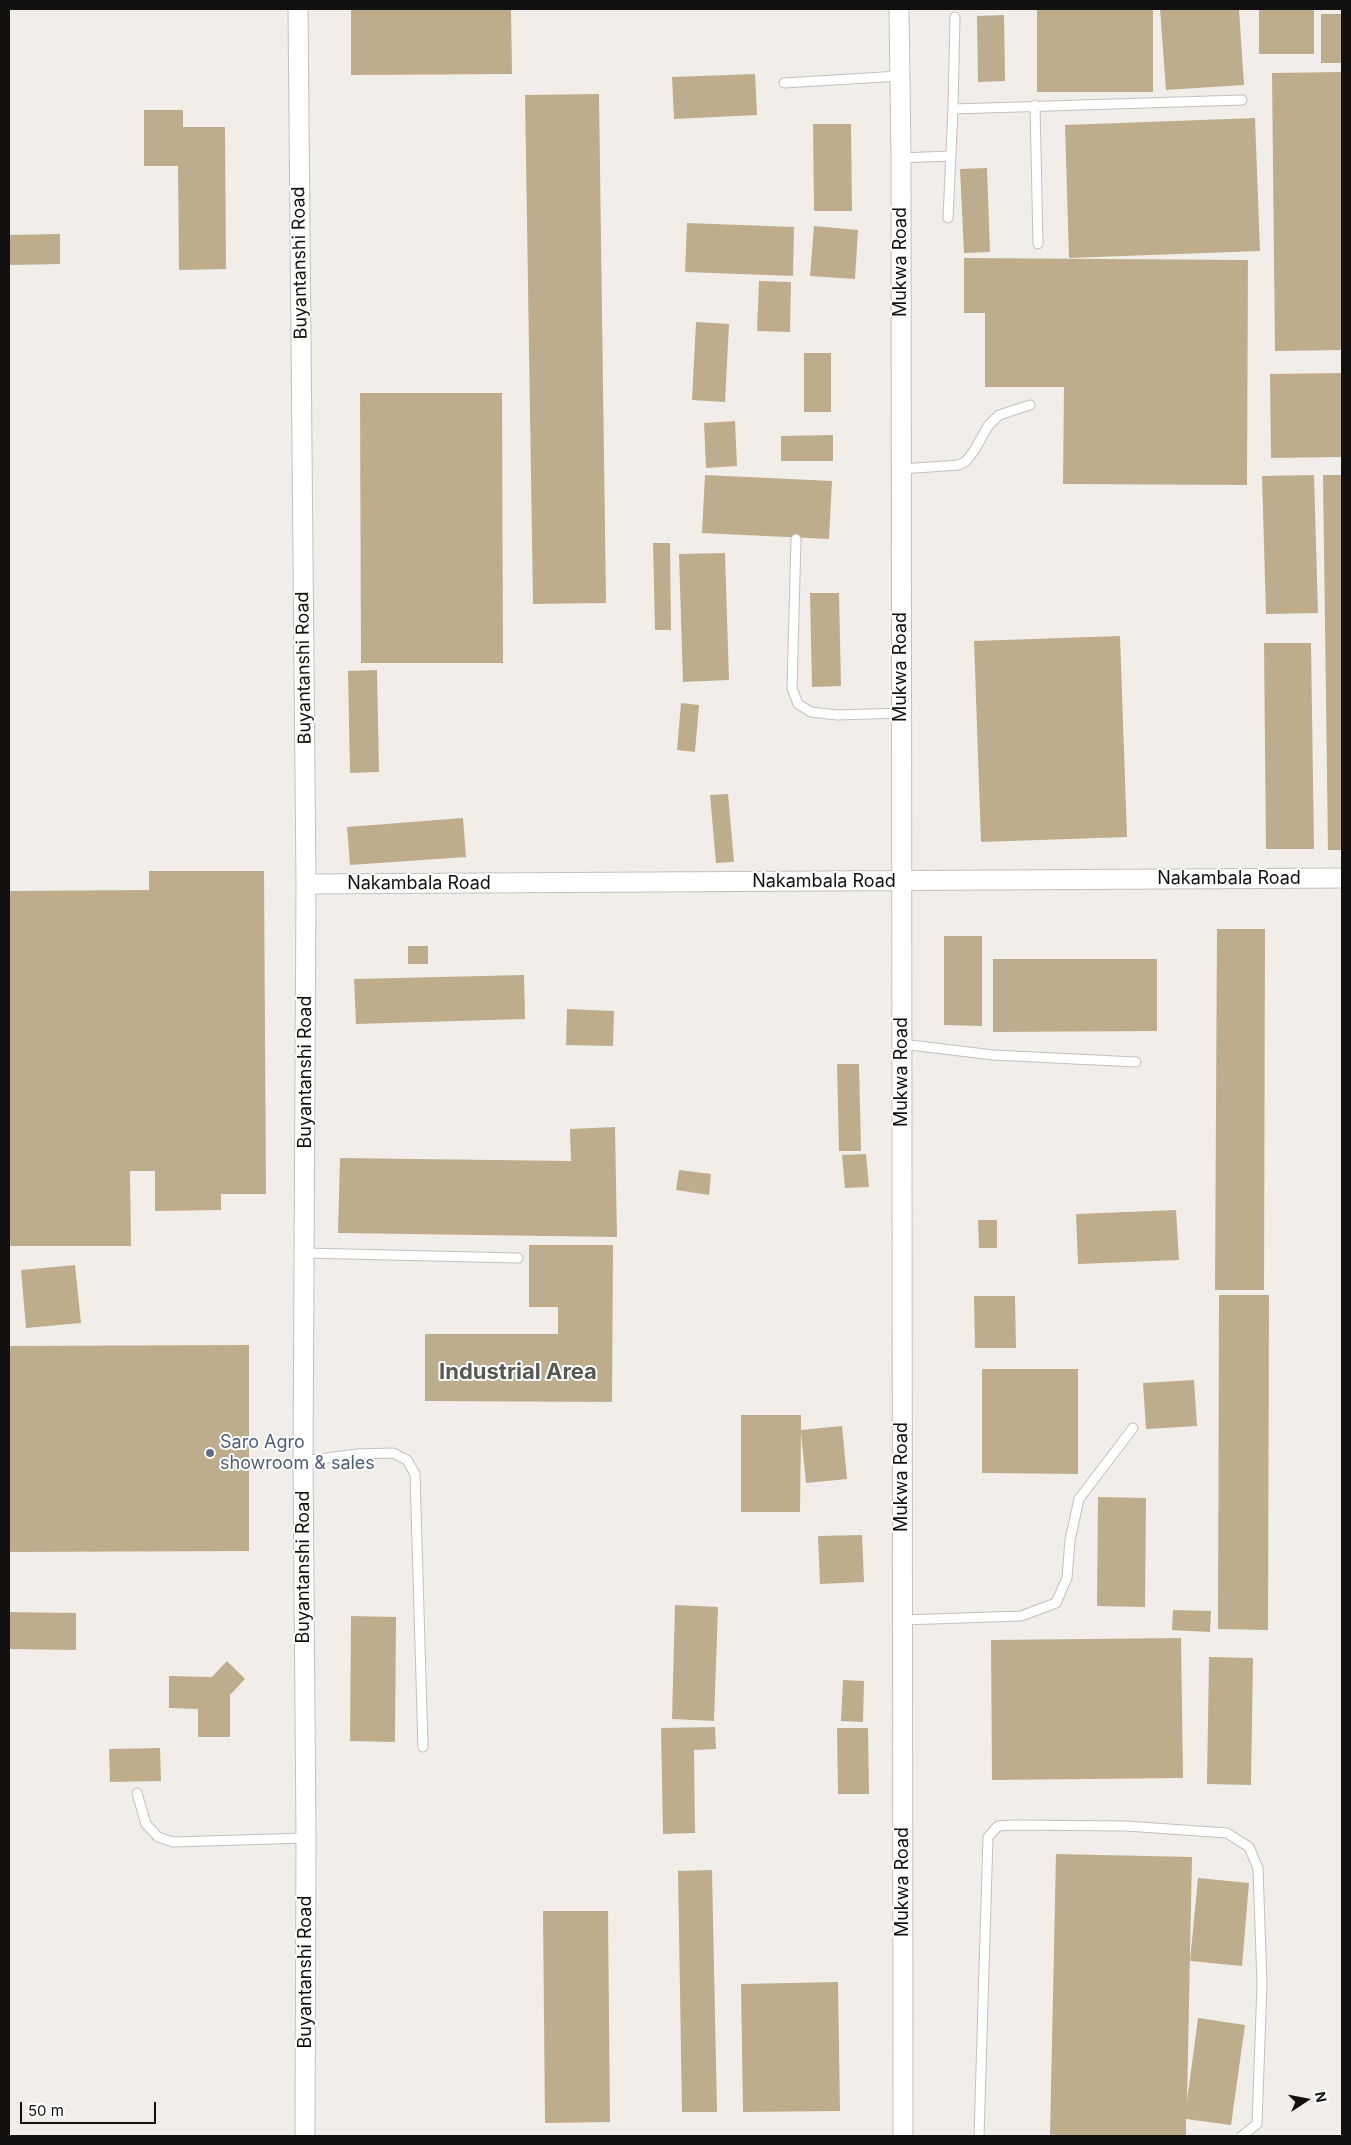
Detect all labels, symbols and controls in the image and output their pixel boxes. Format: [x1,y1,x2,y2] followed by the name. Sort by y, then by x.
[288,186,312,340] street label: Buyantanshi Road
[890,207,912,317] street label: Mukwa Road
[292,591,316,745] street label: Buyantanshi Road
[890,612,912,722] street label: Mukwa Road
[1157,868,1301,890] street label: Nakambala Road
[752,871,896,893] street label: Nakambala Road
[347,873,491,895] street label: Nakambala Road
[295,996,317,1148] street label: Buyantanshi Road
[891,1017,913,1127] street label: Mukwa Road
[439,1359,597,1385] district label: Industrial Area
[891,1422,913,1532] street label: Mukwa Road
[220,1432,375,1475] place label: Saro Agro showroom & sales
[204,1447,216,1459] marker: Saro Agro showroom & sales
[293,1491,315,1643] street label: Buyantanshi Road
[892,1827,914,1937] street label: Mukwa Road
[295,1896,317,2048] street label: Buyantanshi Road
[1281,2075,1331,2125] north arrow
[1312,2090,1331,2104] text: N
[22,2092,159,2124] scale bar
[28,2101,64,2120] text: 50 m

